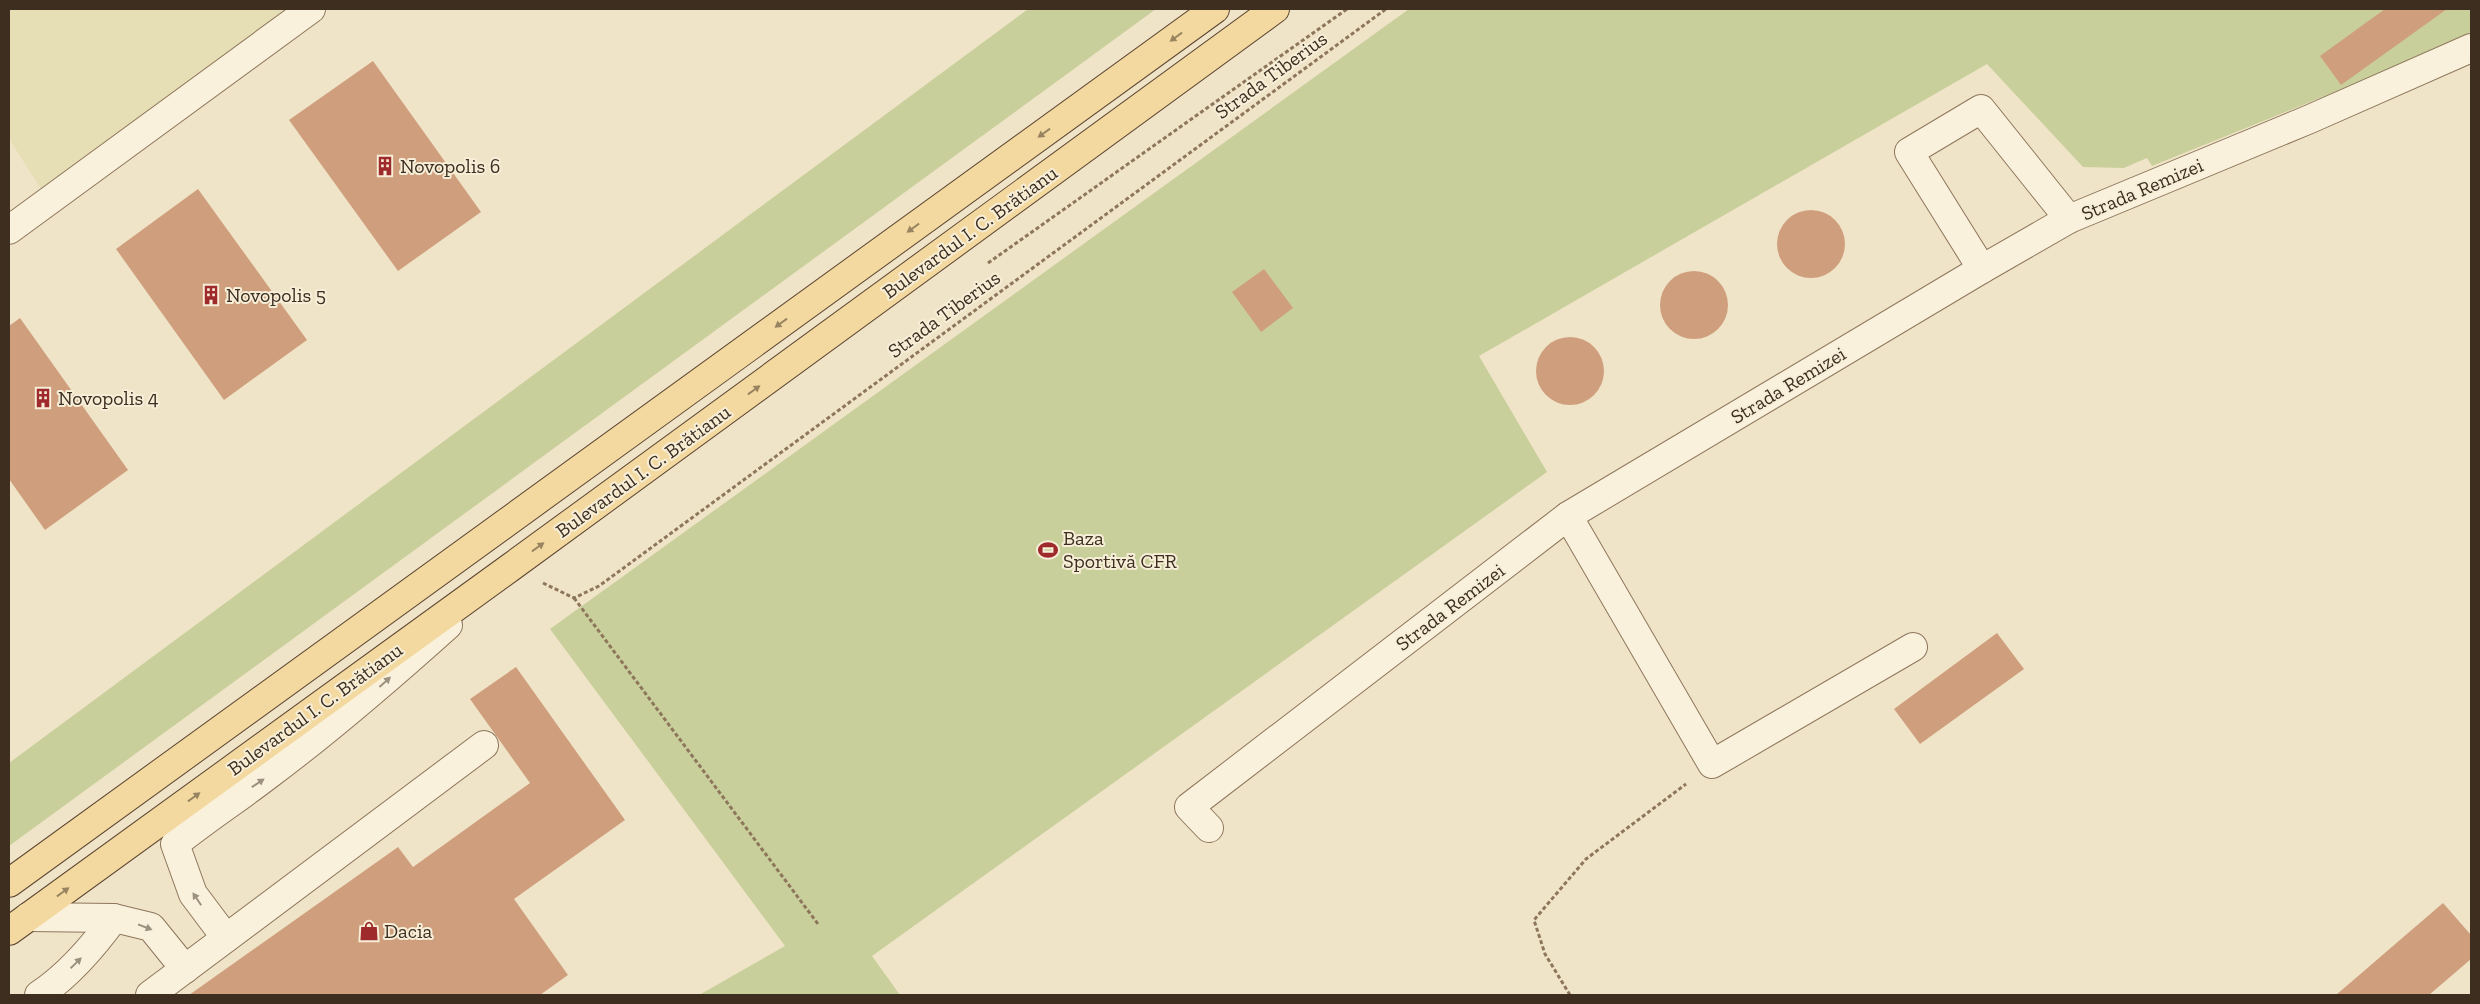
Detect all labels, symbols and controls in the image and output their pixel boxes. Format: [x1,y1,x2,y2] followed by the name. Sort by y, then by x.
[1210,26,1332,124] street label: Strada Tiberius
[1169,32,1183,42] one-way arrow
[1037,128,1051,138] one-way arrow
[2077,152,2207,225] street label: Strada Remizei
[400,154,500,178] place label: Novopolis 6
[374,155,396,177] building icon: Novopolis 6
[878,160,1062,304] street label: Bulevardul I. C. Brătianu
[906,223,919,233] one-way arrow
[883,265,1005,363] street label: Strada Tiberius
[226,283,326,307] place label: Novopolis 5
[200,284,222,306] building icon: Novopolis 5
[774,318,788,328] one-way arrow
[1726,341,1850,429] street label: Strada Remizei
[747,384,760,395] one-way arrow
[58,386,159,410] place label: Novopolis 4
[32,387,54,409] building icon: Novopolis 4
[551,399,735,543] street label: Bulevardul I. C. Brătianu
[1063,526,1178,573] place label: Baza Sportivă CFR
[1037,539,1059,561] sports icon: Baza Sportivă CFR
[532,543,545,553] one-way arrow
[1391,558,1509,656] street label: Strada Remizei
[223,637,407,781] street label: Bulevardul I. C. Brătianu
[378,676,390,688] one-way arrow
[251,778,264,788] one-way arrow
[187,792,201,802] one-way arrow
[56,887,70,897] one-way arrow
[193,892,202,906] one-way arrow
[384,919,432,943] place label: Dacia
[358,920,380,942] shop icon: Dacia
[138,923,153,931] one-way arrow
[70,957,82,969] one-way arrow

